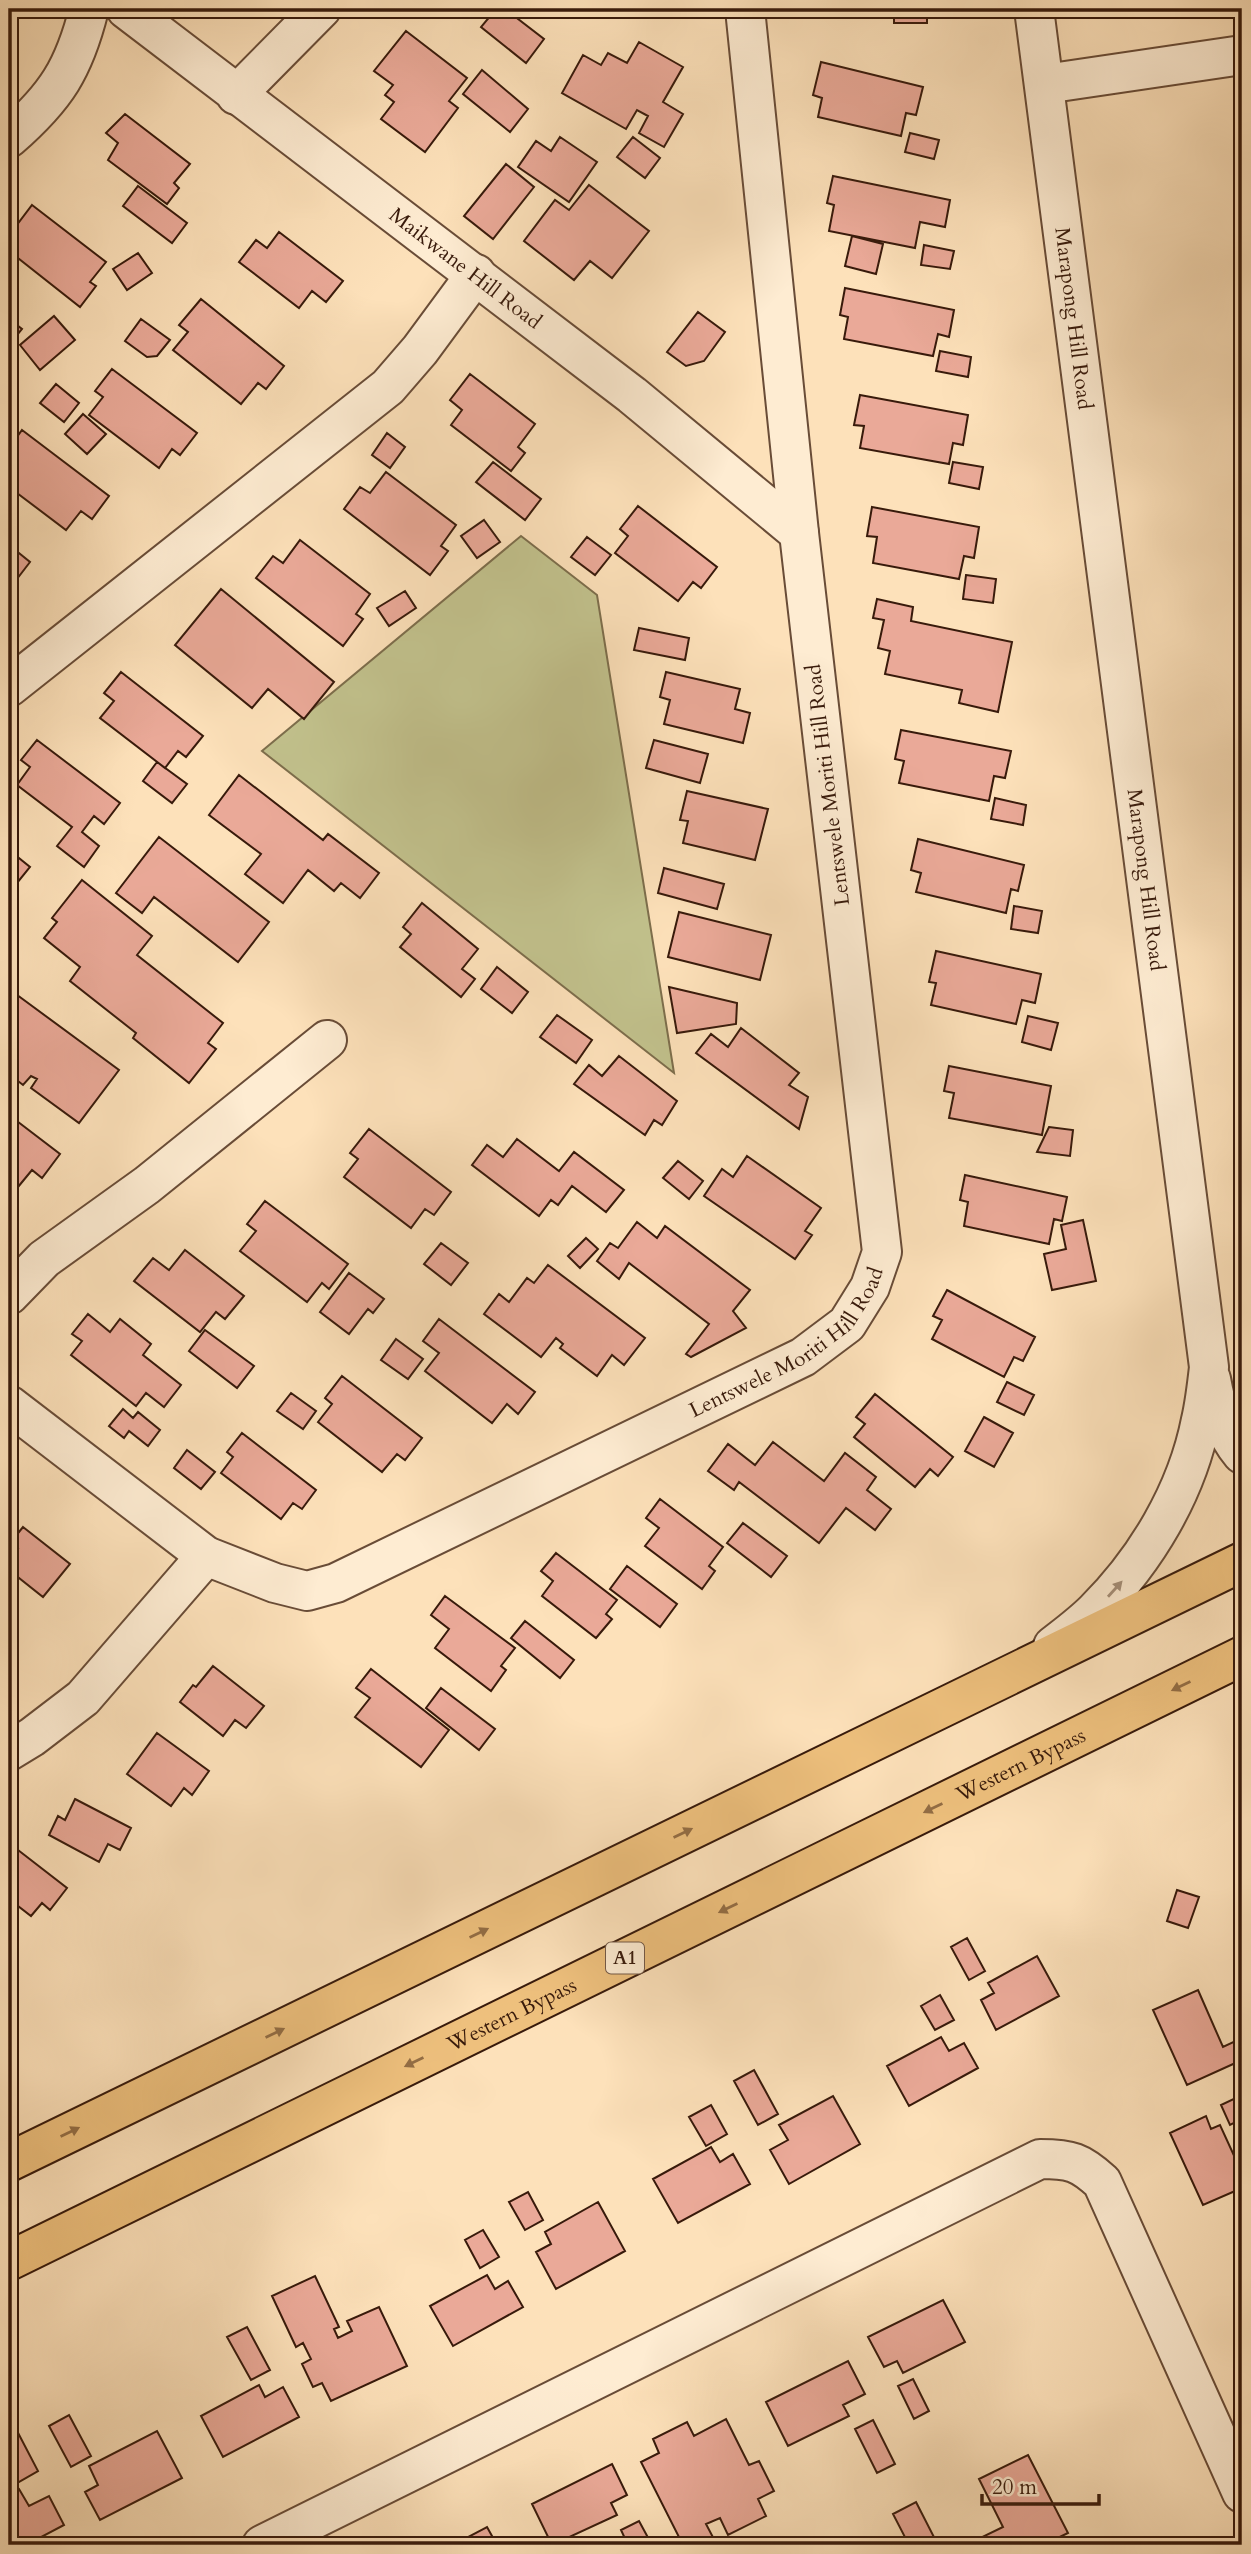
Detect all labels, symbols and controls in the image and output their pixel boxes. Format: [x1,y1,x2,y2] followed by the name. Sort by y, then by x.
[383,200,548,336] street label: Maikwane Hill Road
[1048,226,1100,411] street label: Marapong Hill Road
[799,662,857,908] street label: Lentswele Moriti Hill Road
[1120,787,1172,973] street label: Marapong Hill Road
[684,1263,890,1425] street label: Lentswele Moriti Hill Road
[1106,1581,1122,1598] one-way arrow
[1171,1680,1191,1692] one-way arrow
[950,1720,1090,1809] street label: Western Bypass
[923,1802,943,1813] one-way arrow
[673,1827,693,1839] one-way arrow
[718,1902,738,1913] one-way arrow
[469,1927,489,1939] one-way arrow
[606,1942,644,1974] road number: A1
[441,1970,581,2059] street label: Western Bypass
[265,2027,285,2038] one-way arrow
[404,2056,424,2068] one-way arrow
[60,2127,80,2138] one-way arrow
[982,2463,1099,2507] scale bar
[992,2473,1037,2502] text: 20 m

